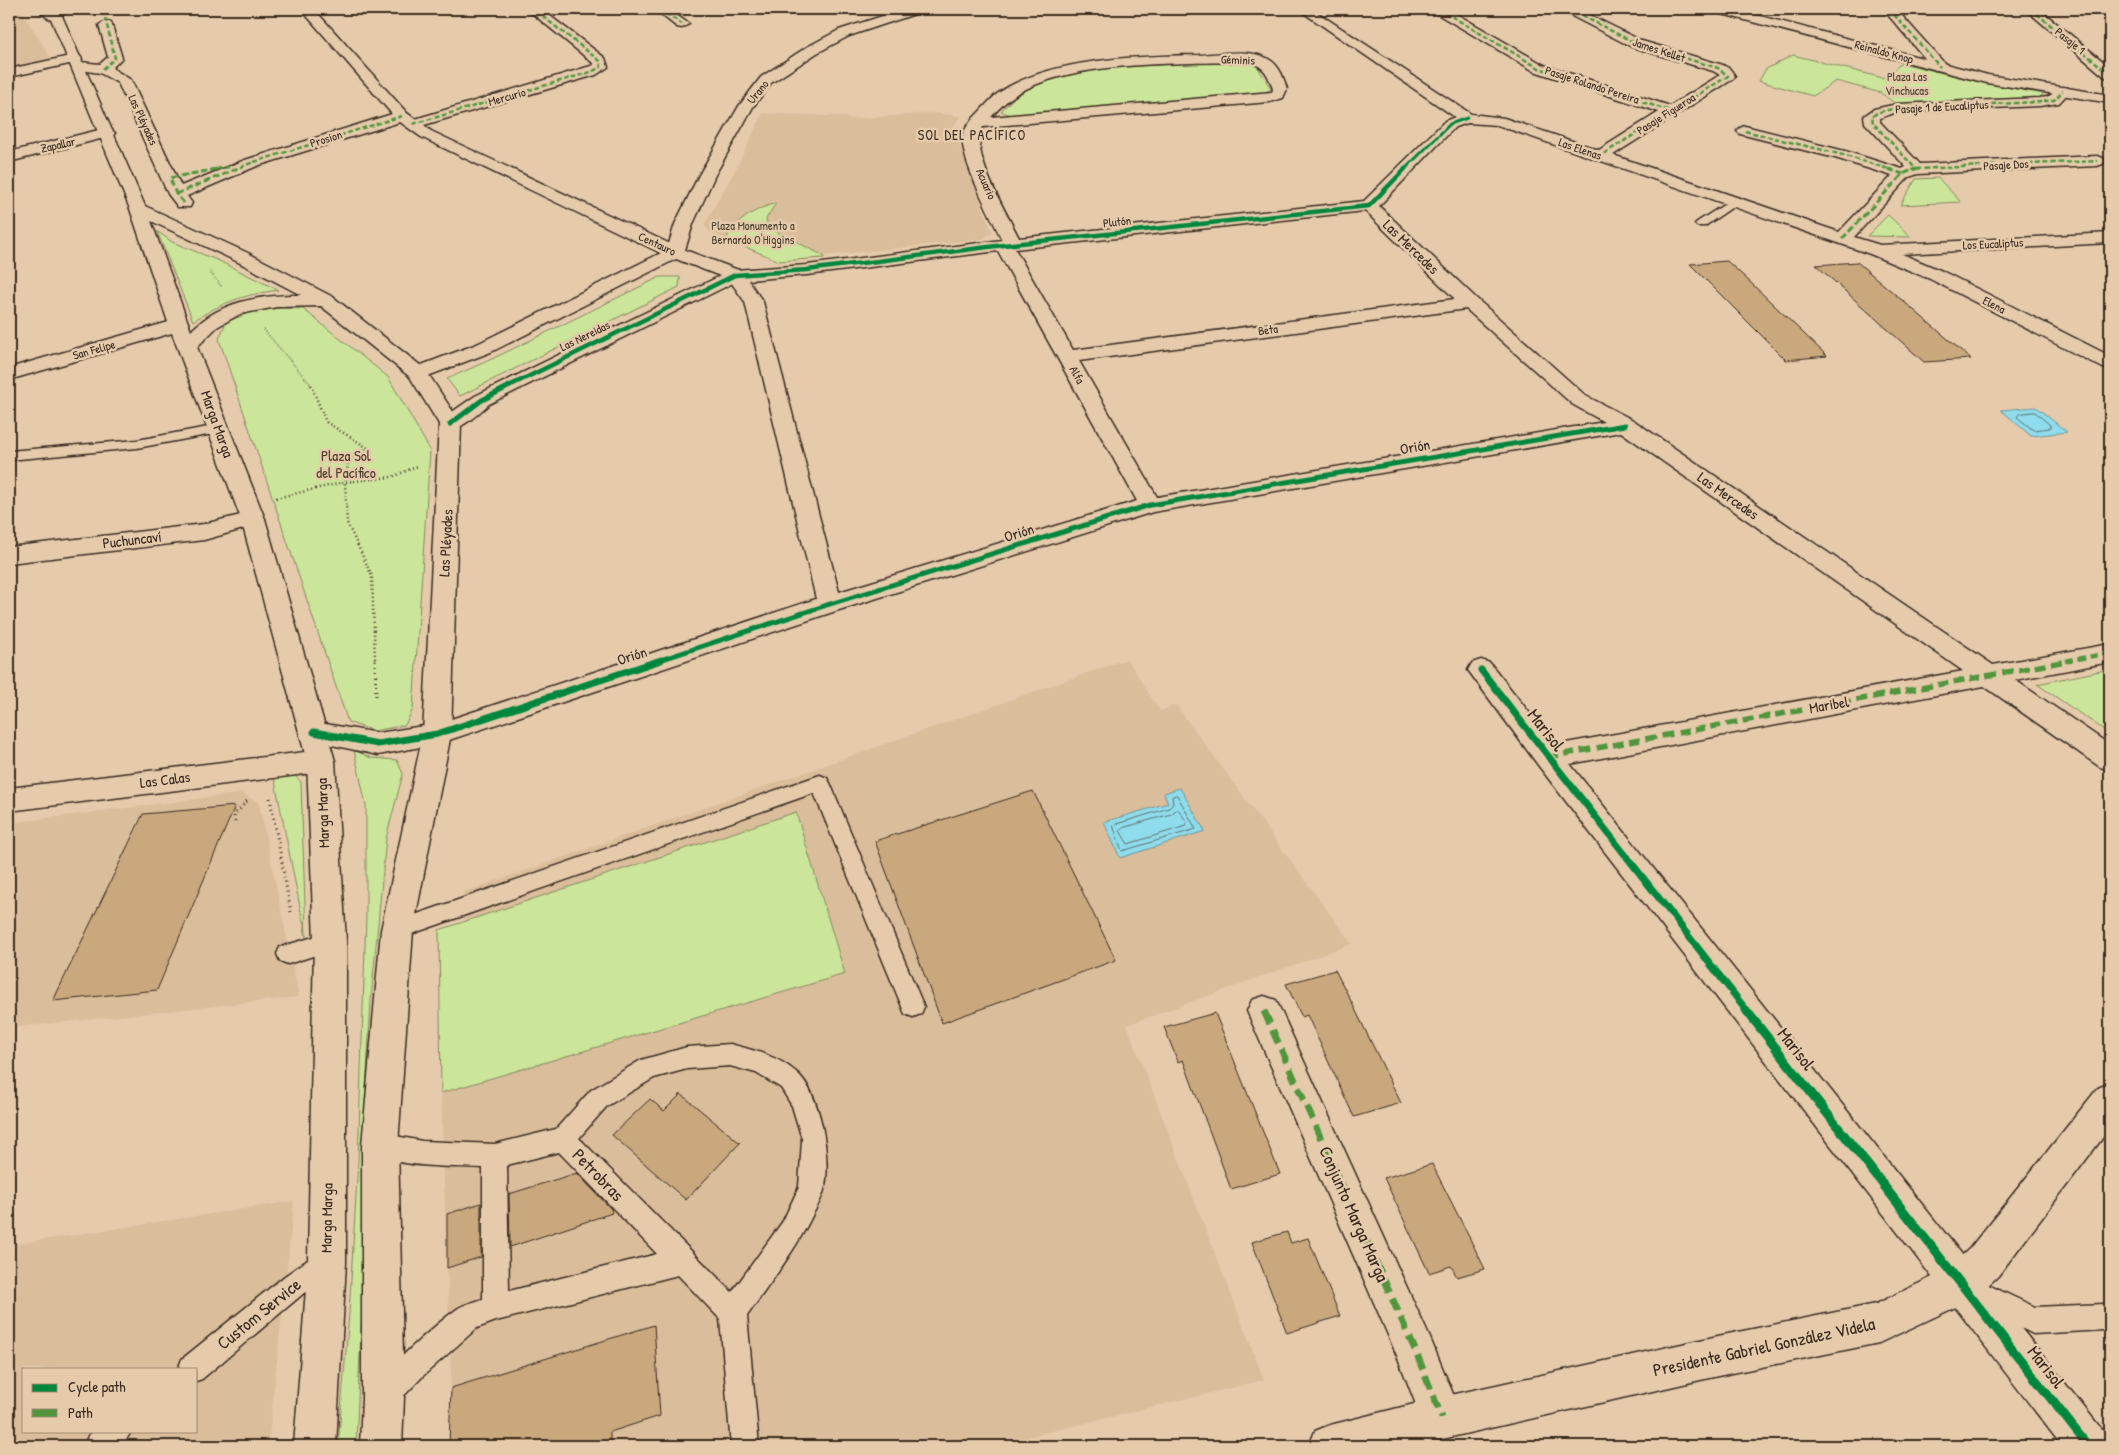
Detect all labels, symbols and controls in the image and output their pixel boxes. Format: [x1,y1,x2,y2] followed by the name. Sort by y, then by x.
[2052,23,2089,58] street label: Pasaje 1
[1631,33,1689,66] street label: James Kellet
[1853,36,1915,68] street label: Reinaldo Knop
[1221,50,1256,69] street label: Géminis
[1543,61,1642,108] street label: Pasaje Rolando Pereira
[1885,68,1929,99] park label: Plaza Las Vinchucas
[743,76,773,107] street label: Urano
[486,83,528,110] street label: Mercurio
[1633,89,1699,138] street label: Pasaje Figueroa
[124,92,163,148] street label: Las Pléyades
[1895,96,1989,117] street label: Pasaje 1 de Eucaliptus
[918,125,1026,144] district label: SOL DEL PACÍFICO
[308,126,344,151] street label: Prosion
[39,132,77,157] street label: Zapallar
[1556,133,1604,164] street label: Las Elenas
[1983,155,2029,174] street label: Pasaje Dos
[972,166,1001,202] street label: Acuario
[1102,212,1132,231] street label: Plutón
[1379,215,1444,279] street label: Las Mercedes
[711,217,795,248] park label: Plaza Monumento a Bernardo O'Higgins
[636,227,679,260] street label: Centauro
[1962,233,2024,254] street label: Los Eucaliptus
[1980,292,2009,318] street label: Elena
[557,316,613,355] street label: Las Nereidas
[1257,320,1279,339] street label: Beta
[71,335,117,364] street label: San Felipe
[1066,363,1089,387] street label: Alfa
[196,387,239,460] street label: Marga Marga
[1398,433,1432,459] street label: Orión
[316,445,376,483] park label: Plaza Sol del Pacífico
[1693,467,1763,525] street label: Las Mercedes
[433,508,458,577] street label: Las Pléyades
[1001,518,1037,547] street label: Orión
[101,525,163,554] street label: Puchuncaví
[614,641,650,670] street label: Orión
[1807,691,1850,718] street label: Maribel
[1522,703,1571,756] street label: Marisol
[139,766,191,793] street label: Las Calas
[311,778,334,848] street label: Marga Marga
[1772,1022,1821,1075] street label: Marisol
[1313,1142,1396,1286] street label: Conjunto Marga Marga
[567,1143,630,1207] street label: Petrobras
[315,1183,338,1253] street label: Marga Marga
[211,1272,306,1355] street label: Custom Service
[1651,1311,1877,1382] street label: Presidente Gabriel González Videla
[2022,1340,2071,1393] street label: Marisol
[22,1368,198,1432] legend
[68,1376,126,1397] text: Cycle path
[68,1402,93,1423] text: Path

